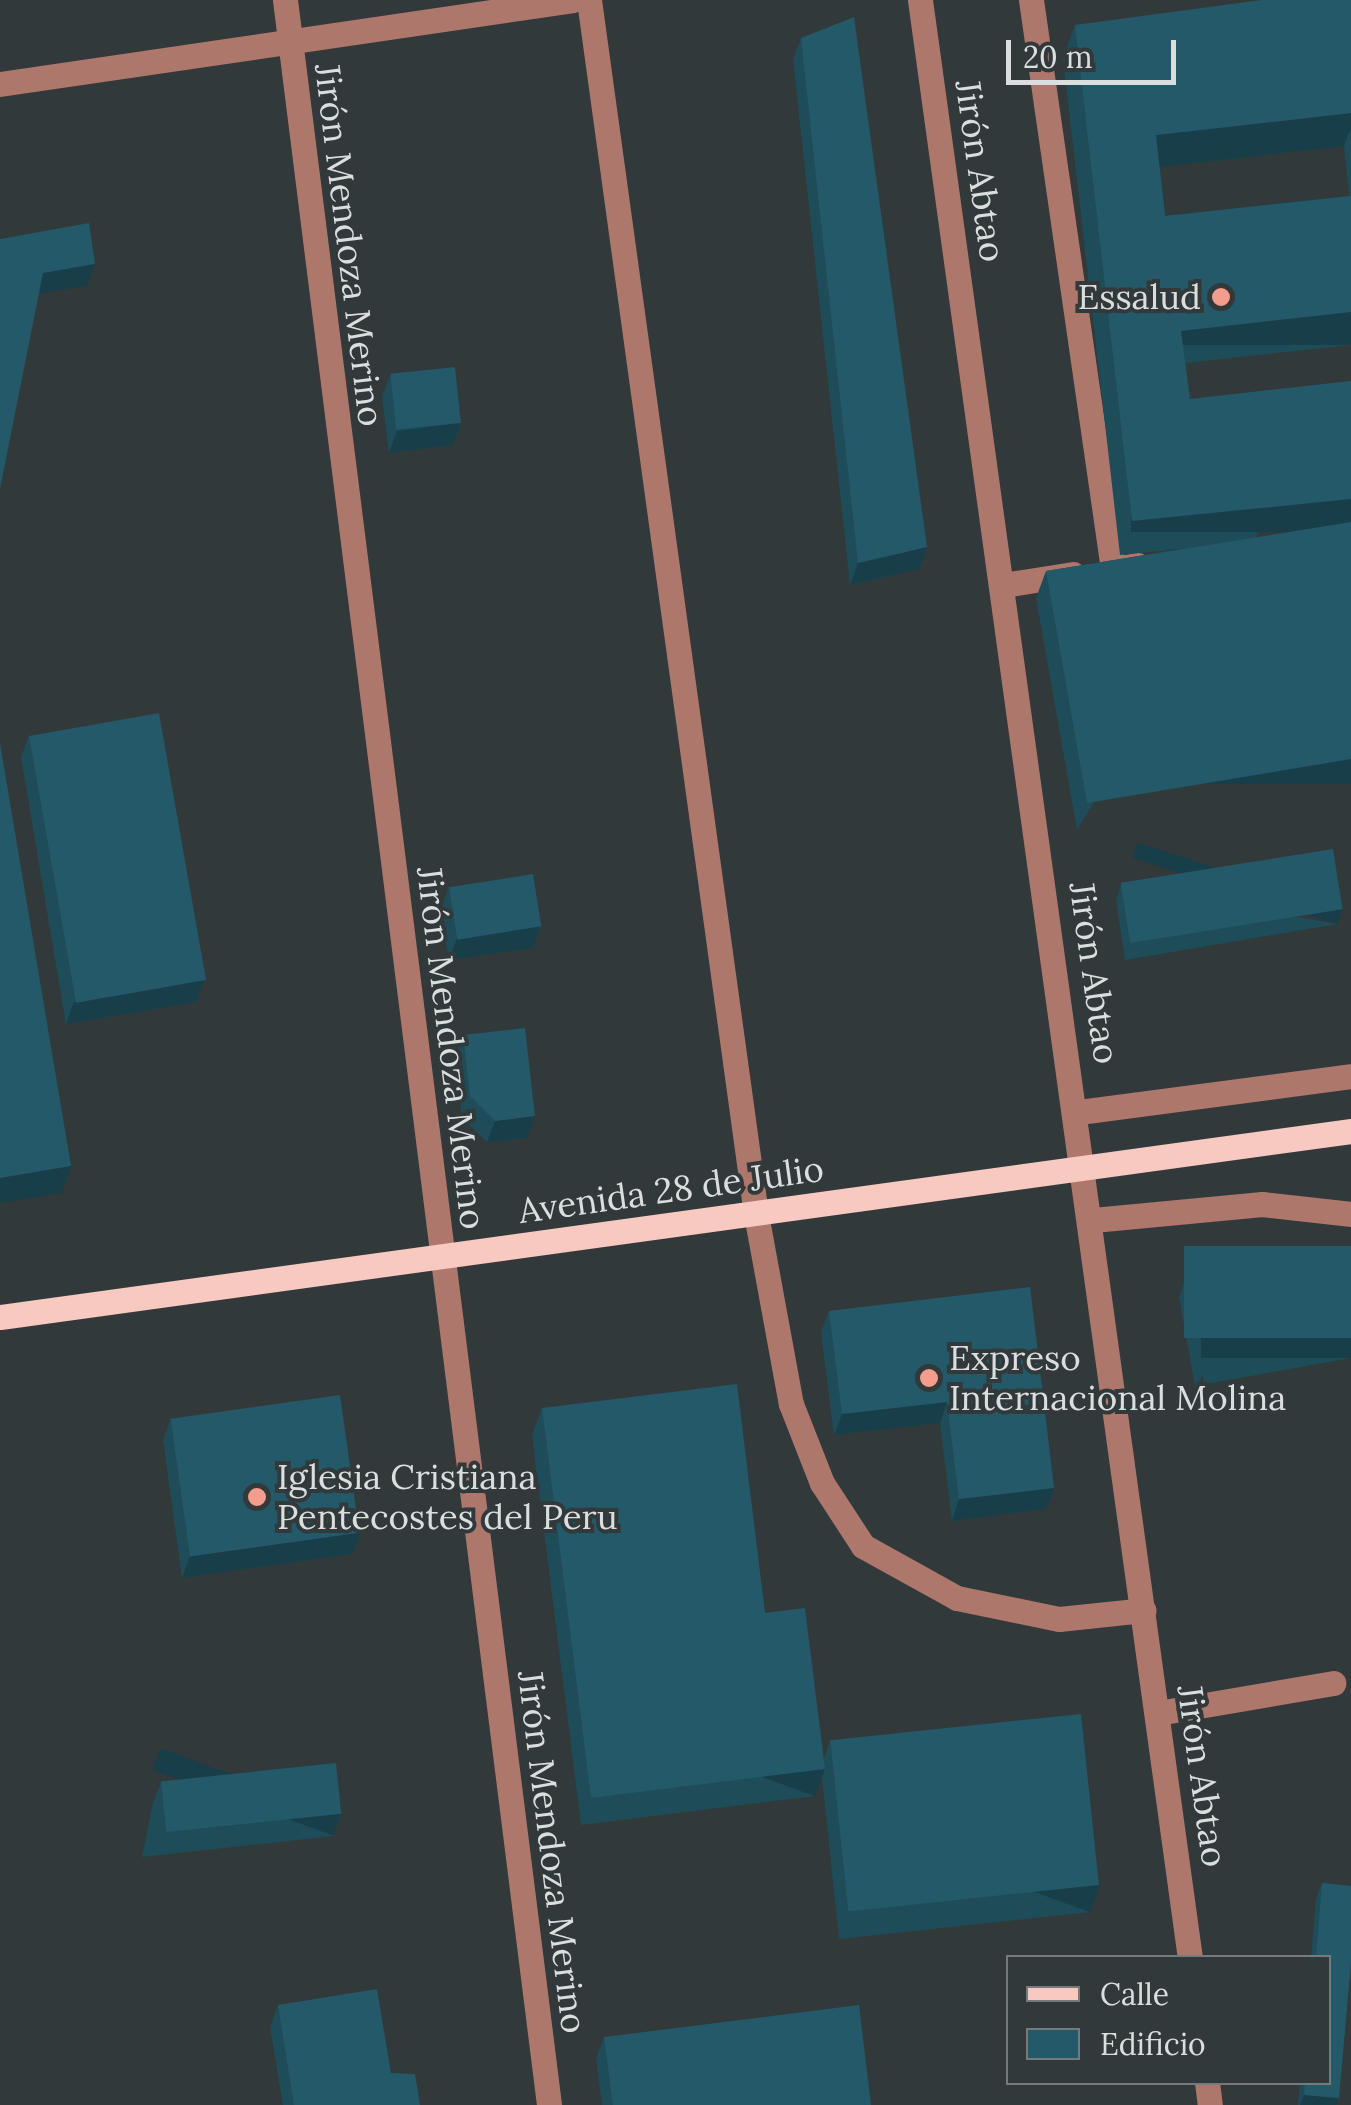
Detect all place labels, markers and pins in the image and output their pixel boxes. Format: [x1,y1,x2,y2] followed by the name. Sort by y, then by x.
[1077,276,1201,318] place label: Essalud
[1210,286,1232,308] marker: Essalud
[949,1337,1286,1419] place label: Expreso Internacional Molina
[918,1367,940,1389] marker: Expreso Internacional Molina
[277,1456,618,1538] place label: Iglesia Cristiana Pentecostes del Peru
[246,1486,268,1508] marker: Iglesia Cristiana Pentecostes del Peru

